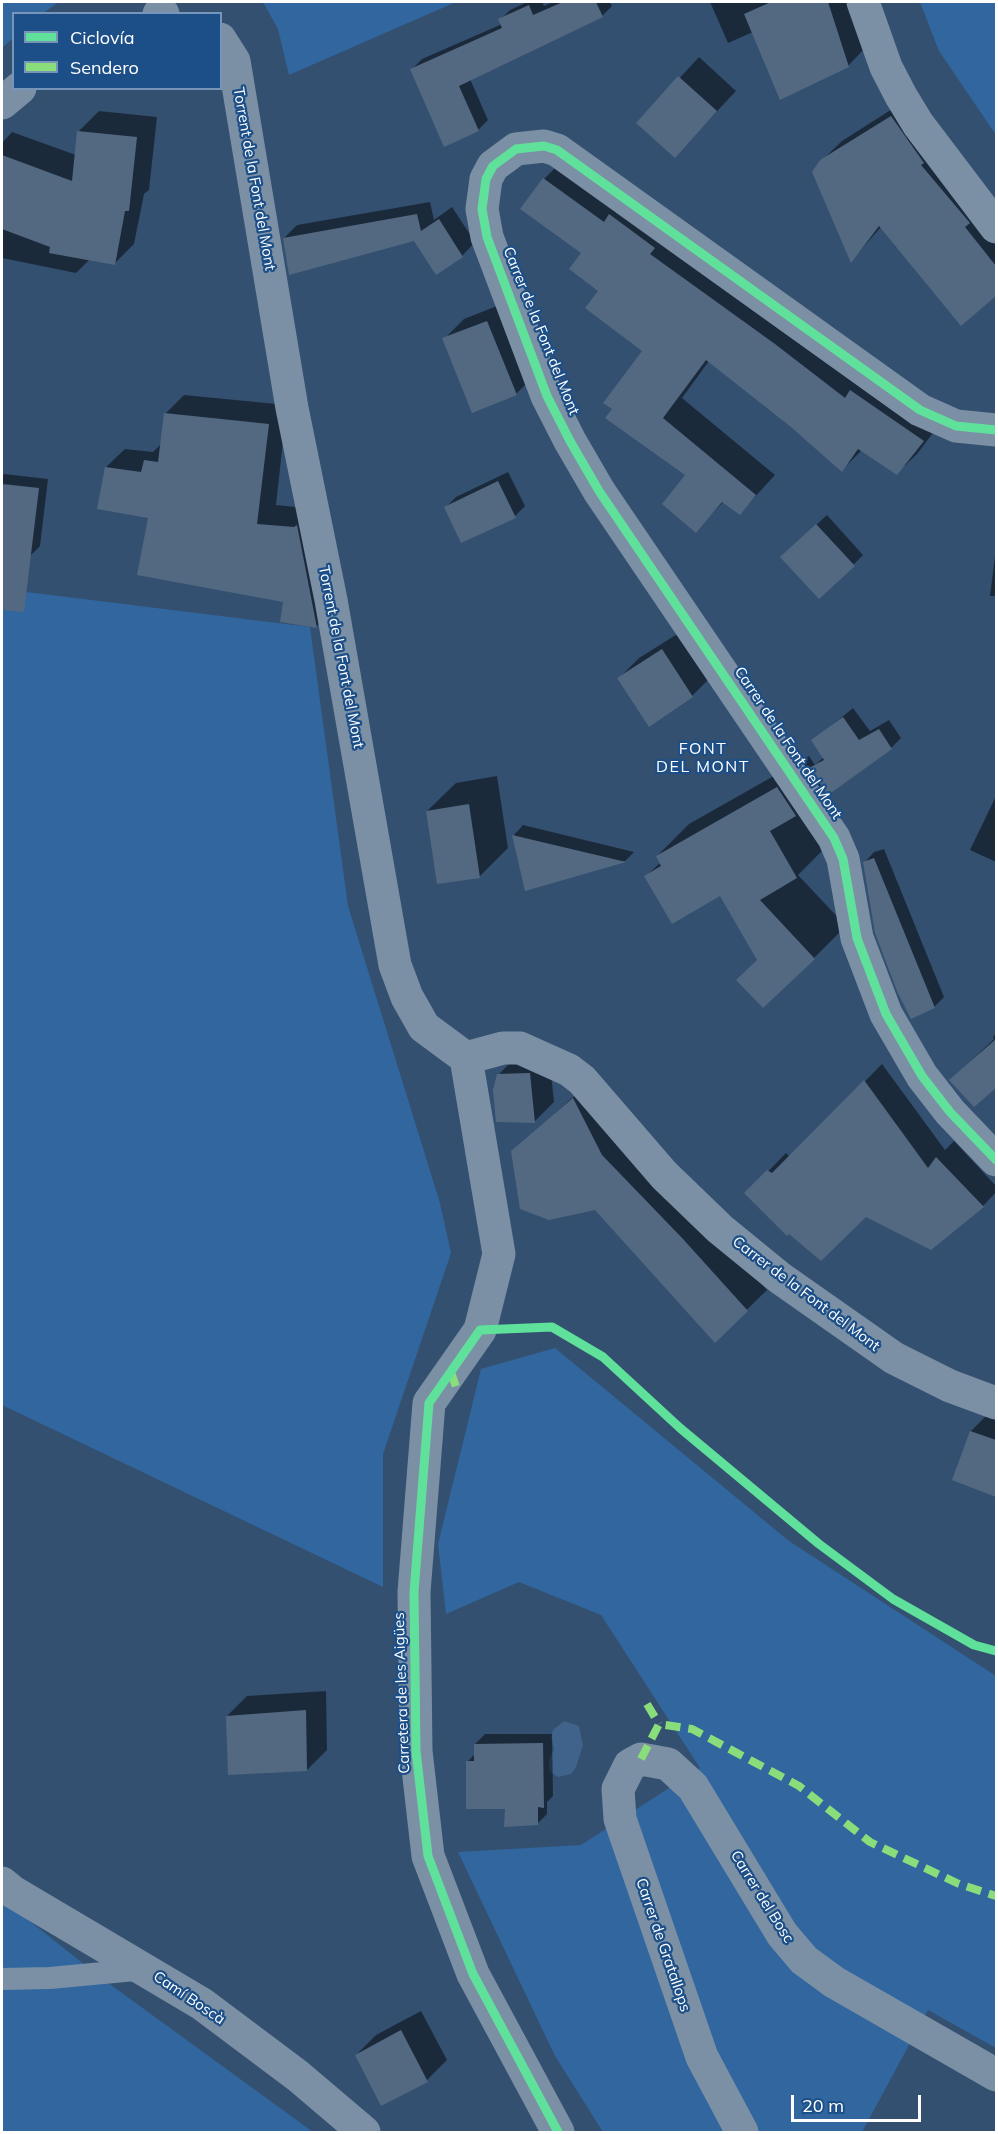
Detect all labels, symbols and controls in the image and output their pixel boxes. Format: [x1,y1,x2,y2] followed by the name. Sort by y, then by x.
[12,12,222,90] legend
[70,26,135,49] text: Ciclovía
[70,56,139,79] text: Sendero
[229,86,279,272] street label: Torrent de la Font del Mont
[499,244,583,418] street label: Carrer de la Font del Mont
[314,564,368,750] street label: Torrent de la Font del Mont
[730,663,846,823] street label: Carrer de la Font del Mont
[656,739,750,777] district label: FONT DEL MONT
[729,1233,883,1355] street label: Carrer de la Font del Mont
[390,1612,414,1774] street label: Carretera de les Aigües
[726,1847,798,1947] street label: Carrer del Bosc
[632,1876,694,2014] street label: Carrer de Gratallops
[150,1968,228,2028] street label: Camí Boscà
[794,2083,924,2121] scale bar
[802,2094,844,2117] text: 20 m

